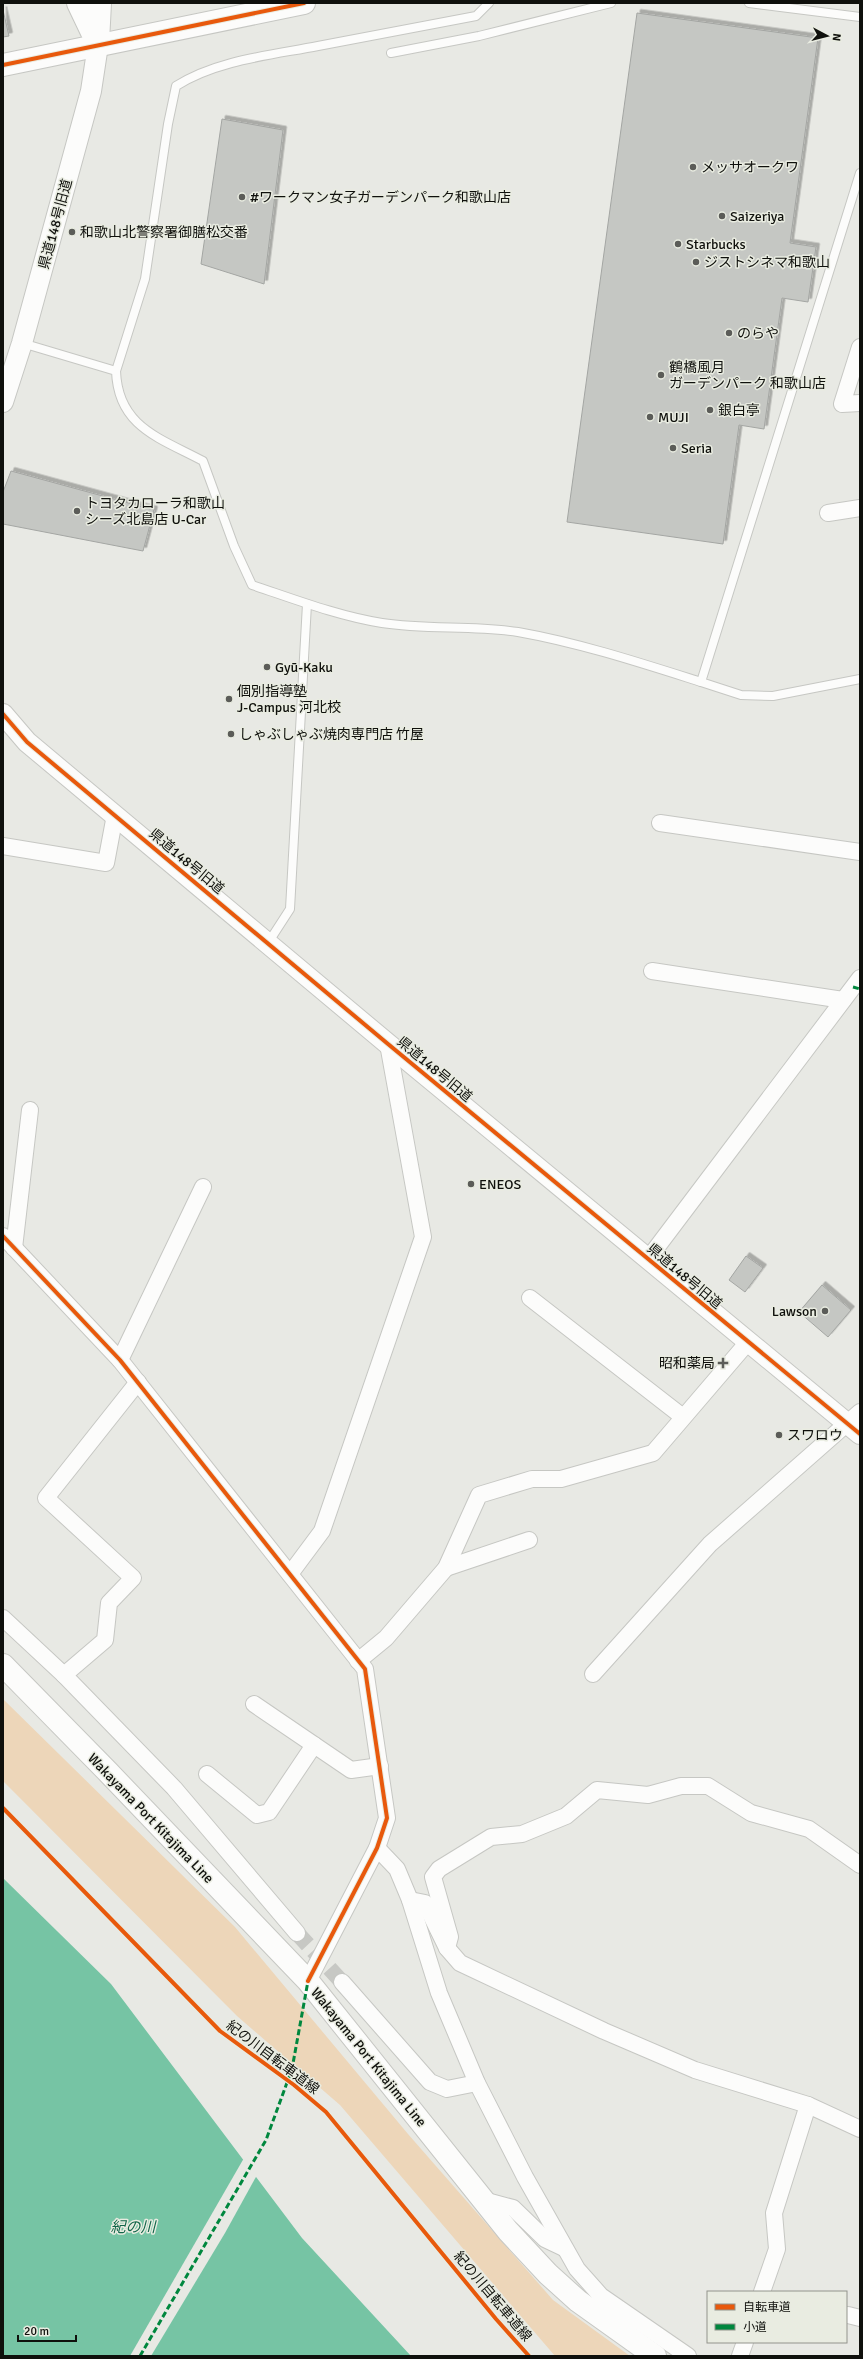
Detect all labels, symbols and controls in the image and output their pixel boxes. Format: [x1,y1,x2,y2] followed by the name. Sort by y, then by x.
[807,16,847,56] north arrow
[830,33,843,42] text: N
[701,159,799,176] place label: メッサオークワ
[688,162,698,172] marker: メッサオークワ
[35,177,76,271] street label: 県道148号旧道
[250,189,511,206] place label: #ワークマン女子ガーデンパーク和歌山店
[237,192,247,202] marker: #ワークマン女子ガーデンパーク和歌山店
[730,208,784,225] place label: Saizeriya
[717,211,727,221] marker: Saizeriya
[80,224,248,241] place label: 和歌山北警察署御膳松交番
[67,227,77,237] marker: 和歌山北警察署御膳松交番
[686,236,746,253] place label: Starbucks
[673,239,683,249] marker: Starbucks
[704,254,830,271] place label: ジストシネマ和歌山
[691,257,701,267] marker: ジストシネマ和歌山
[737,325,779,342] place label: のらや
[724,328,734,338] marker: のらや
[669,359,826,392] place label: 鶴橋風月 ガーデンパーク 和歌山店
[656,370,666,380] marker: 鶴橋風月 ガーデンパーク 和歌山店
[718,402,760,419] place label: 銀白亭
[705,405,715,415] marker: 銀白亭
[658,409,689,426] place label: MUJI
[645,412,655,422] marker: MUJI
[681,440,712,457] place label: Seria
[668,443,678,453] marker: Seria
[85,495,225,528] place label: トヨタカローラ和歌山 シーズ北島店 U-Car
[72,506,82,516] marker: トヨタカローラ和歌山 シーズ北島店 U-Car
[275,659,333,676] place label: Gyū-Kaku
[262,662,272,672] marker: Gyū-Kaku
[237,683,341,716] place label: 個別指導塾 J-Campus 河北校
[224,694,234,704] marker: 個別指導塾 J-Campus 河北校
[239,726,424,743] place label: しゃぶしゃぶ焼肉専門店 竹屋
[226,729,236,739] marker: しゃぶしゃぶ焼肉専門店 竹屋
[146,825,228,898] street label: 県道148号旧道
[394,1033,476,1106] street label: 県道148号旧道
[479,1176,521,1193] place label: ENEOS
[466,1179,476,1189] marker: ENEOS
[644,1240,726,1313] street label: 県道148号旧道
[772,1303,817,1320] place label: Lawson
[820,1306,830,1316] marker: Lawson
[659,1355,715,1372] place label: 昭和薬局
[718,1358,728,1368] marker: 昭和薬局
[787,1427,843,1444] place label: スワロウ
[774,1430,784,1440] marker: スワロウ
[84,1750,217,1887] street label: Wakayama Port Kitajima Line
[307,1984,430,2130] street label: Wakayama Port Kitajima Line
[223,2017,323,2098] street label: 紀の川自転車道線
[110,2218,157,2236] water label: 紀の川
[450,2248,535,2345] street label: 紀の川自転車道線
[707,2291,847,2343] legend
[743,2300,791,2315] text: 自転車道
[18,2317,76,2343] scale bar
[743,2320,767,2335] text: 小道
[24,2324,49,2339] text: 20 m

